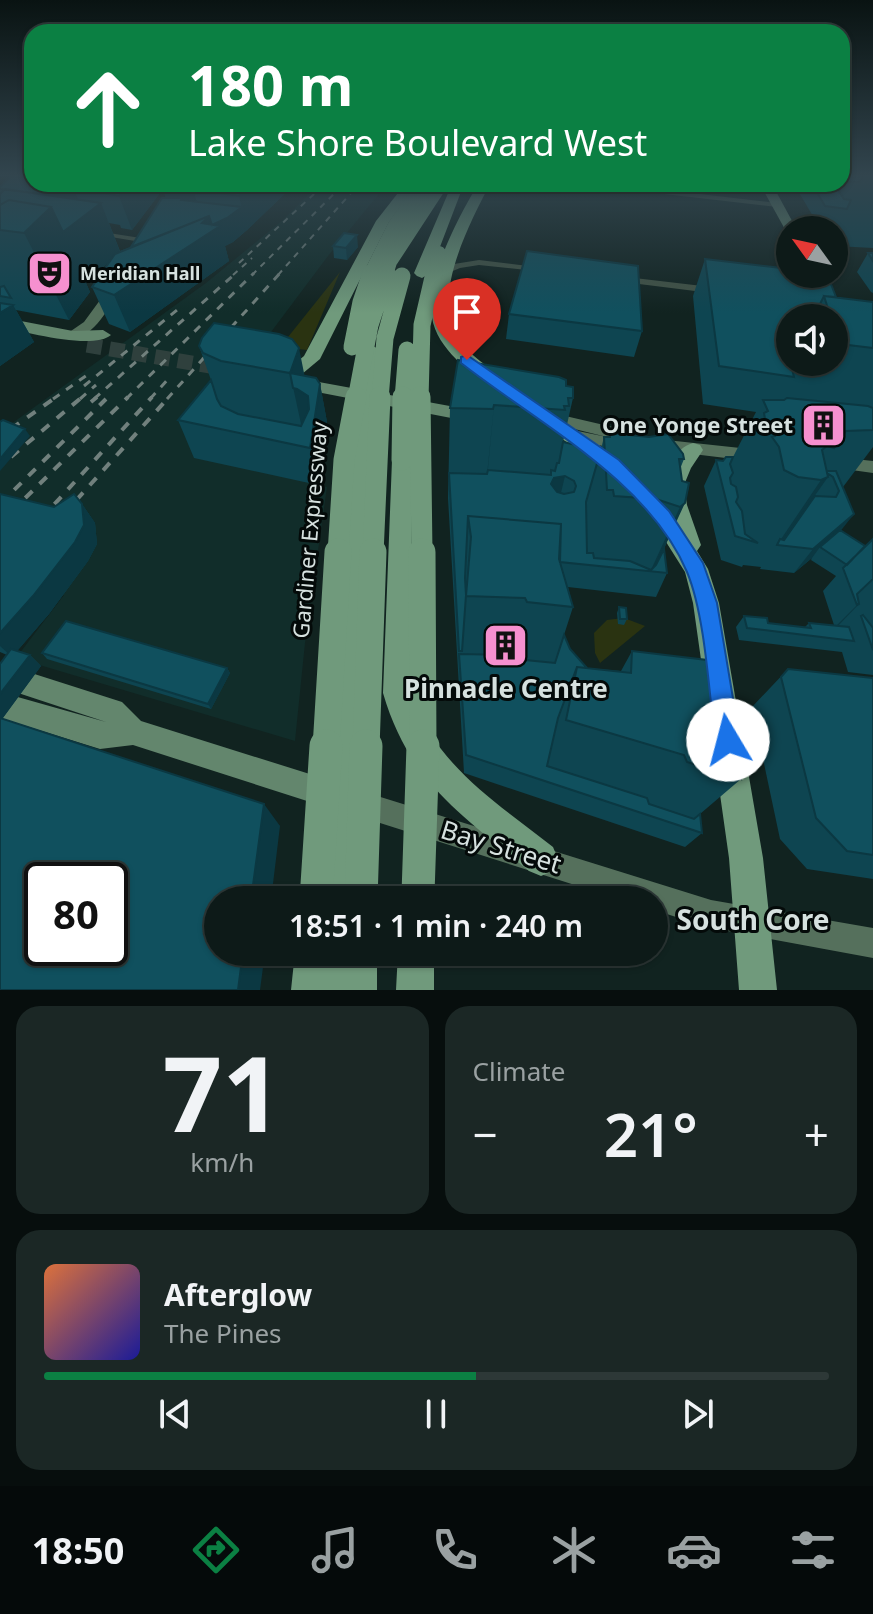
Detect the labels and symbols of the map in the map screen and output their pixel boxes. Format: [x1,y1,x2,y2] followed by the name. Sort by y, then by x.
[776,216,848,288] north arrow
[25,250,73,298] theatre icon: Meridian Hall
[80,261,200,285] place label: Meridian Hall
[433,278,501,360] pin
[800,401,848,449] building icon: One Yonge Street
[602,409,793,439] place label: One Yonge Street
[285,420,333,640] street label: Gardiner Expressway
[482,622,530,670] building icon: Pinnacle Centre
[404,670,608,706] place label: Pinnacle Centre
[686,698,770,782] position arrow
[437,811,566,881] street label: Bay Street
[24,862,128,966] speed limit sign: 80
[677,900,829,938] district label: South Core

